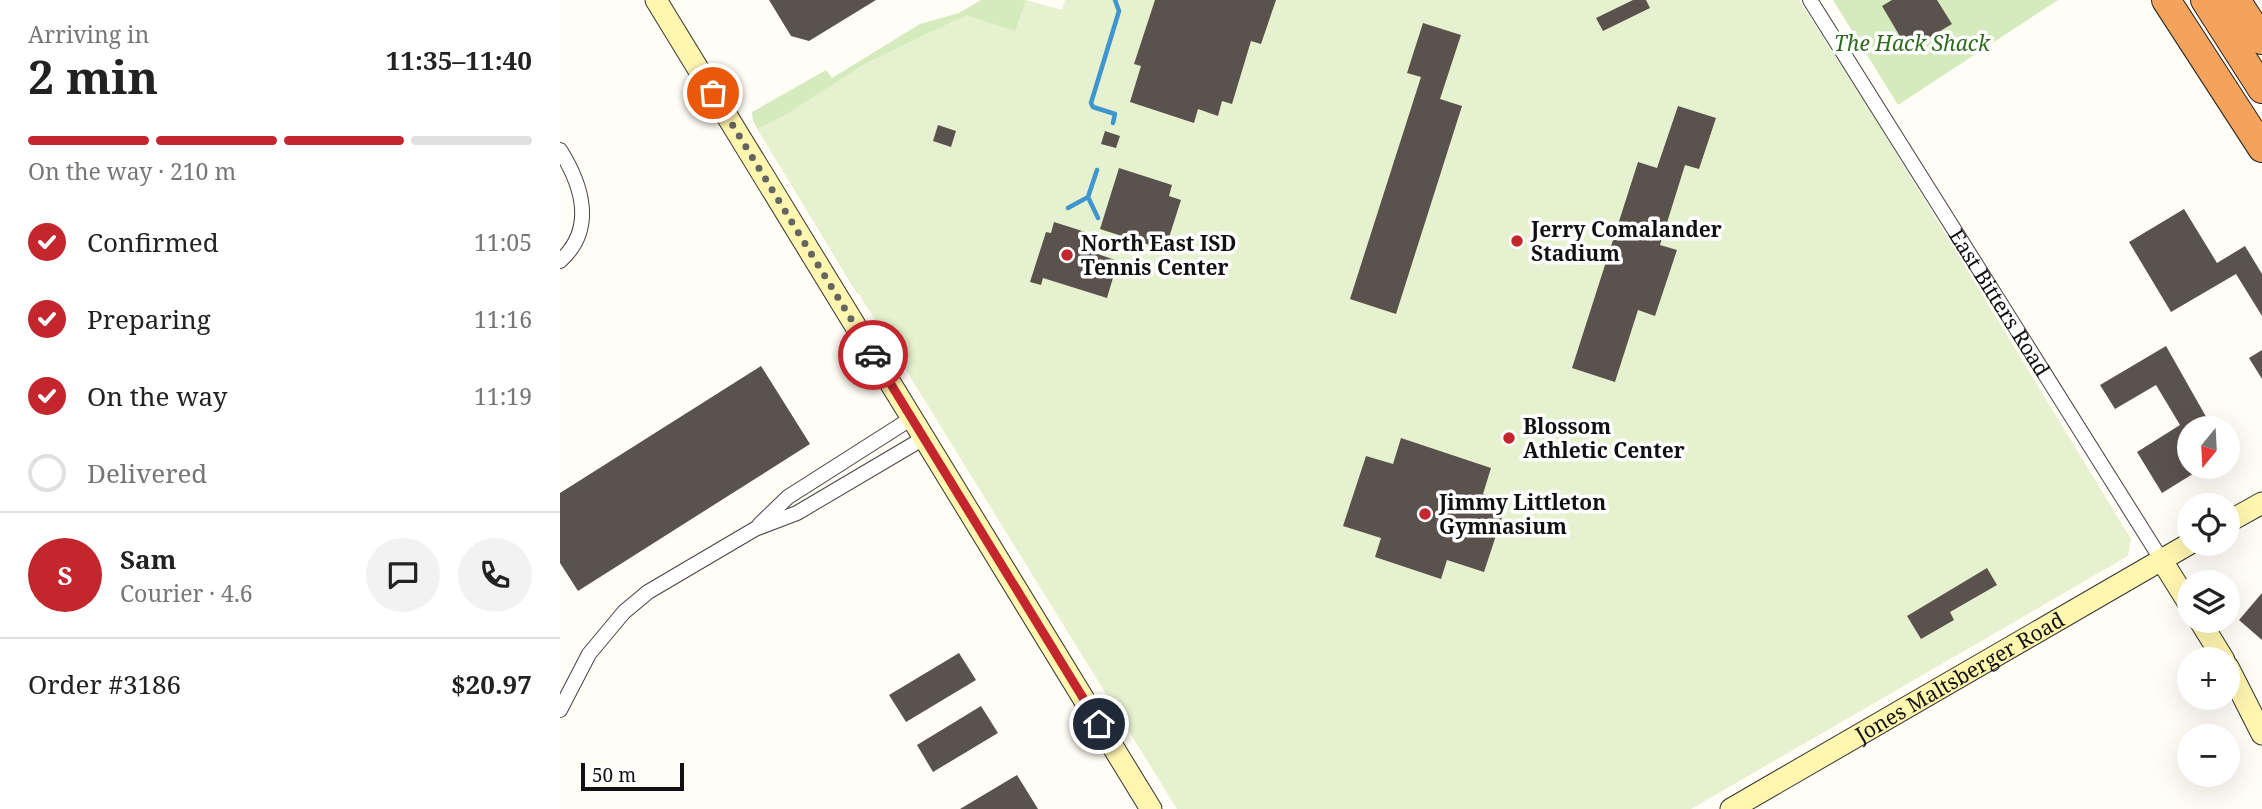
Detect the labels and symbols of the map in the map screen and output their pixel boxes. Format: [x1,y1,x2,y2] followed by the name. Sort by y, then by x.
[1834,29,1991,57] park label: The Hack Shack
[683,63,743,123] pin
[1530,215,1722,267] place label: Jerry Comalander Stadium
[1943,223,2057,382] street label: East Bitters Road
[1081,229,1236,281] place label: North East ISD Tennis Center
[1509,233,1525,249] marker: Jerry Comalander Stadium
[1059,247,1075,263] marker: North East ISD Tennis Center
[838,320,908,390] courier
[1523,412,1685,464] place label: Blossom Athletic Center
[2177,416,2240,480] north arrow
[1501,430,1517,446] marker: Blossom Athletic Center
[1438,488,1606,540] place label: Jimmy Littleton Gymnasium
[1417,506,1433,522] marker: Jimmy Littleton Gymnasium
[1849,605,2069,749] street label: Jones Maltsberger Road
[1069,694,1129,754] pin
[581,760,684,792] scale bar

